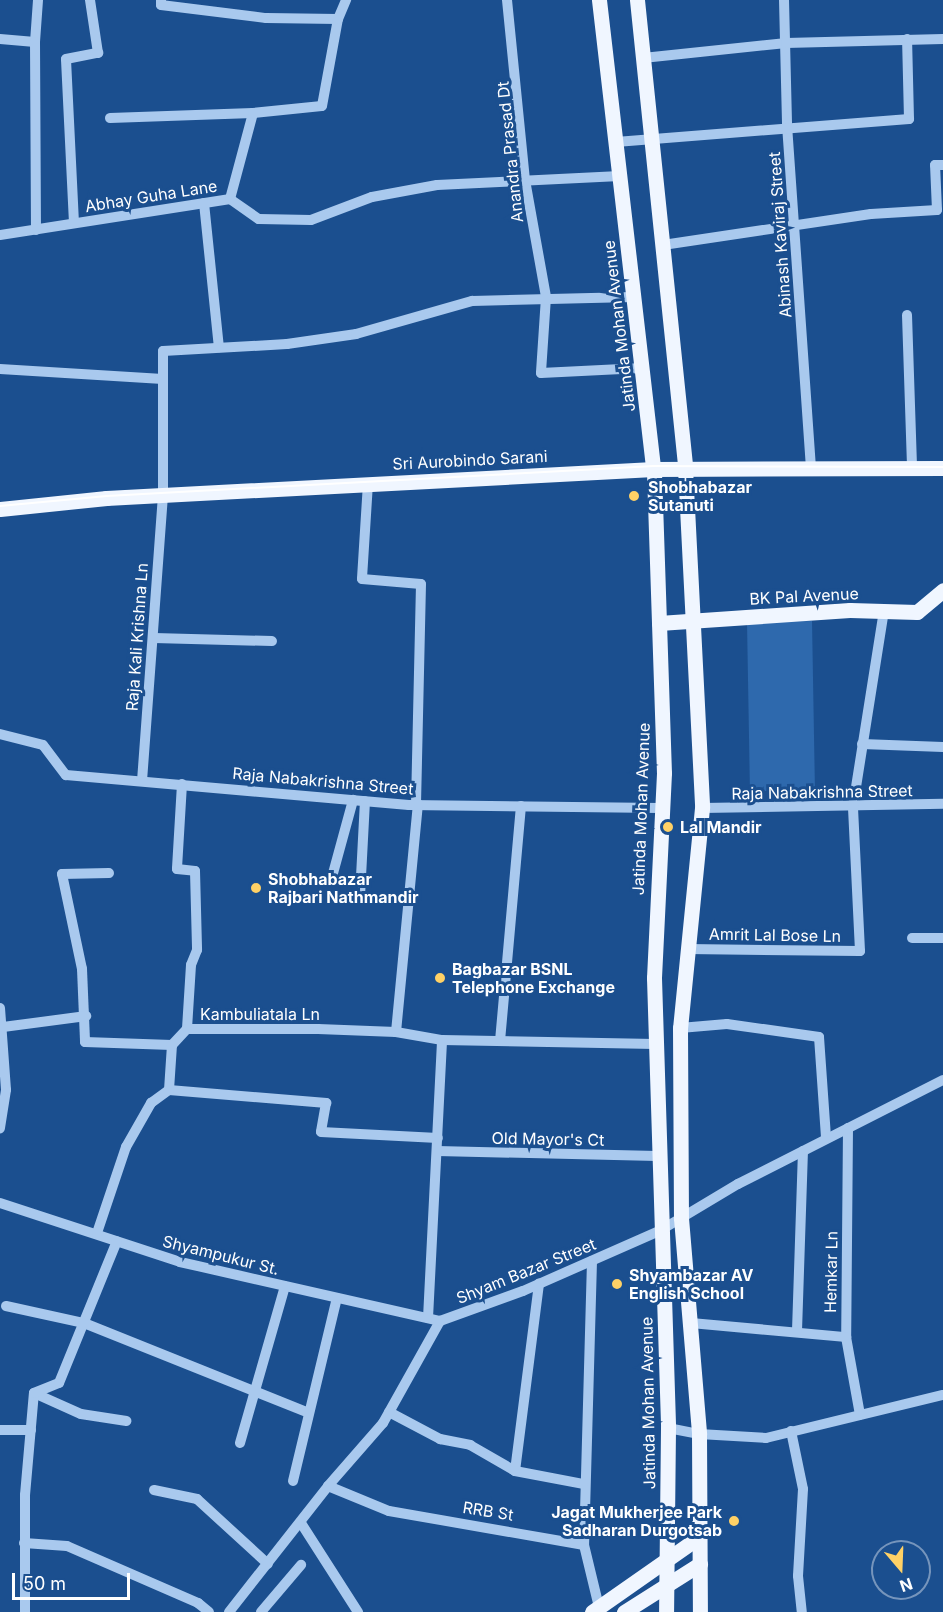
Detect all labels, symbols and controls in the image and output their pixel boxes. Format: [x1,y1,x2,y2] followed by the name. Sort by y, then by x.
[493,80,527,224] street label: Anandra Prasad Dt
[765,151,795,319] street label: Abinash Kaviraj Street
[83,176,219,216] street label: Abhay Guha Lane
[599,239,639,413] street label: Jatinda Mohan Avenue
[392,446,548,474] street label: Sri Aurobindo Sarani
[648,477,752,515] place label: Shobhabazar Sutanuti
[625,487,643,505] marker: Shobhabazar Sutanuti
[122,562,152,712] street label: Raja Kali Krishna Ln
[749,584,859,608] street label: BK Pal Avenue
[628,722,654,896] street label: Jatinda Mohan Avenue
[232,764,414,798] street label: Raja Nabakrishna Street
[731,781,913,803] street label: Raja Nabakrishna Street
[680,817,762,837] place label: Lal Mandir
[661,820,675,834] marker: Lal Mandir
[268,869,418,907] place label: Shobhabazar Rajbari Nathmandir
[249,881,263,895] marker: Shobhabazar Rajbari Nathmandir
[709,924,841,946] street label: Amrit Lal Bose Ln
[452,959,615,997] place label: Bagbazar BSNL Telephone Exchange
[433,971,447,985] marker: Bagbazar BSNL Telephone Exchange
[200,1004,320,1024] street label: Kambuliatala Ln
[492,1128,604,1150] street label: Old Mayor's Ct
[161,1231,281,1279] street label: Shyampukur St.
[821,1231,841,1313] street label: Hemkar Ln
[453,1234,599,1308] street label: Shyam Bazar Street
[629,1265,753,1303] place label: Shyambazar AV English School
[610,1277,624,1291] marker: Shyambazar AV English School
[637,1317,659,1489] street label: Jatinda Mohan Avenue
[461,1498,515,1524] street label: RRB St
[551,1502,722,1540] place label: Jagat Mukherjee Park Sadharan Durgotsab
[727,1514,741,1528] marker: Jagat Mukherjee Park Sadharan Durgotsab
[871,1540,931,1600] north arrow
[15,1561,134,1599] scale bar
[23,1573,66,1594] text: 50 m
[897,1574,915,1597] text: N

